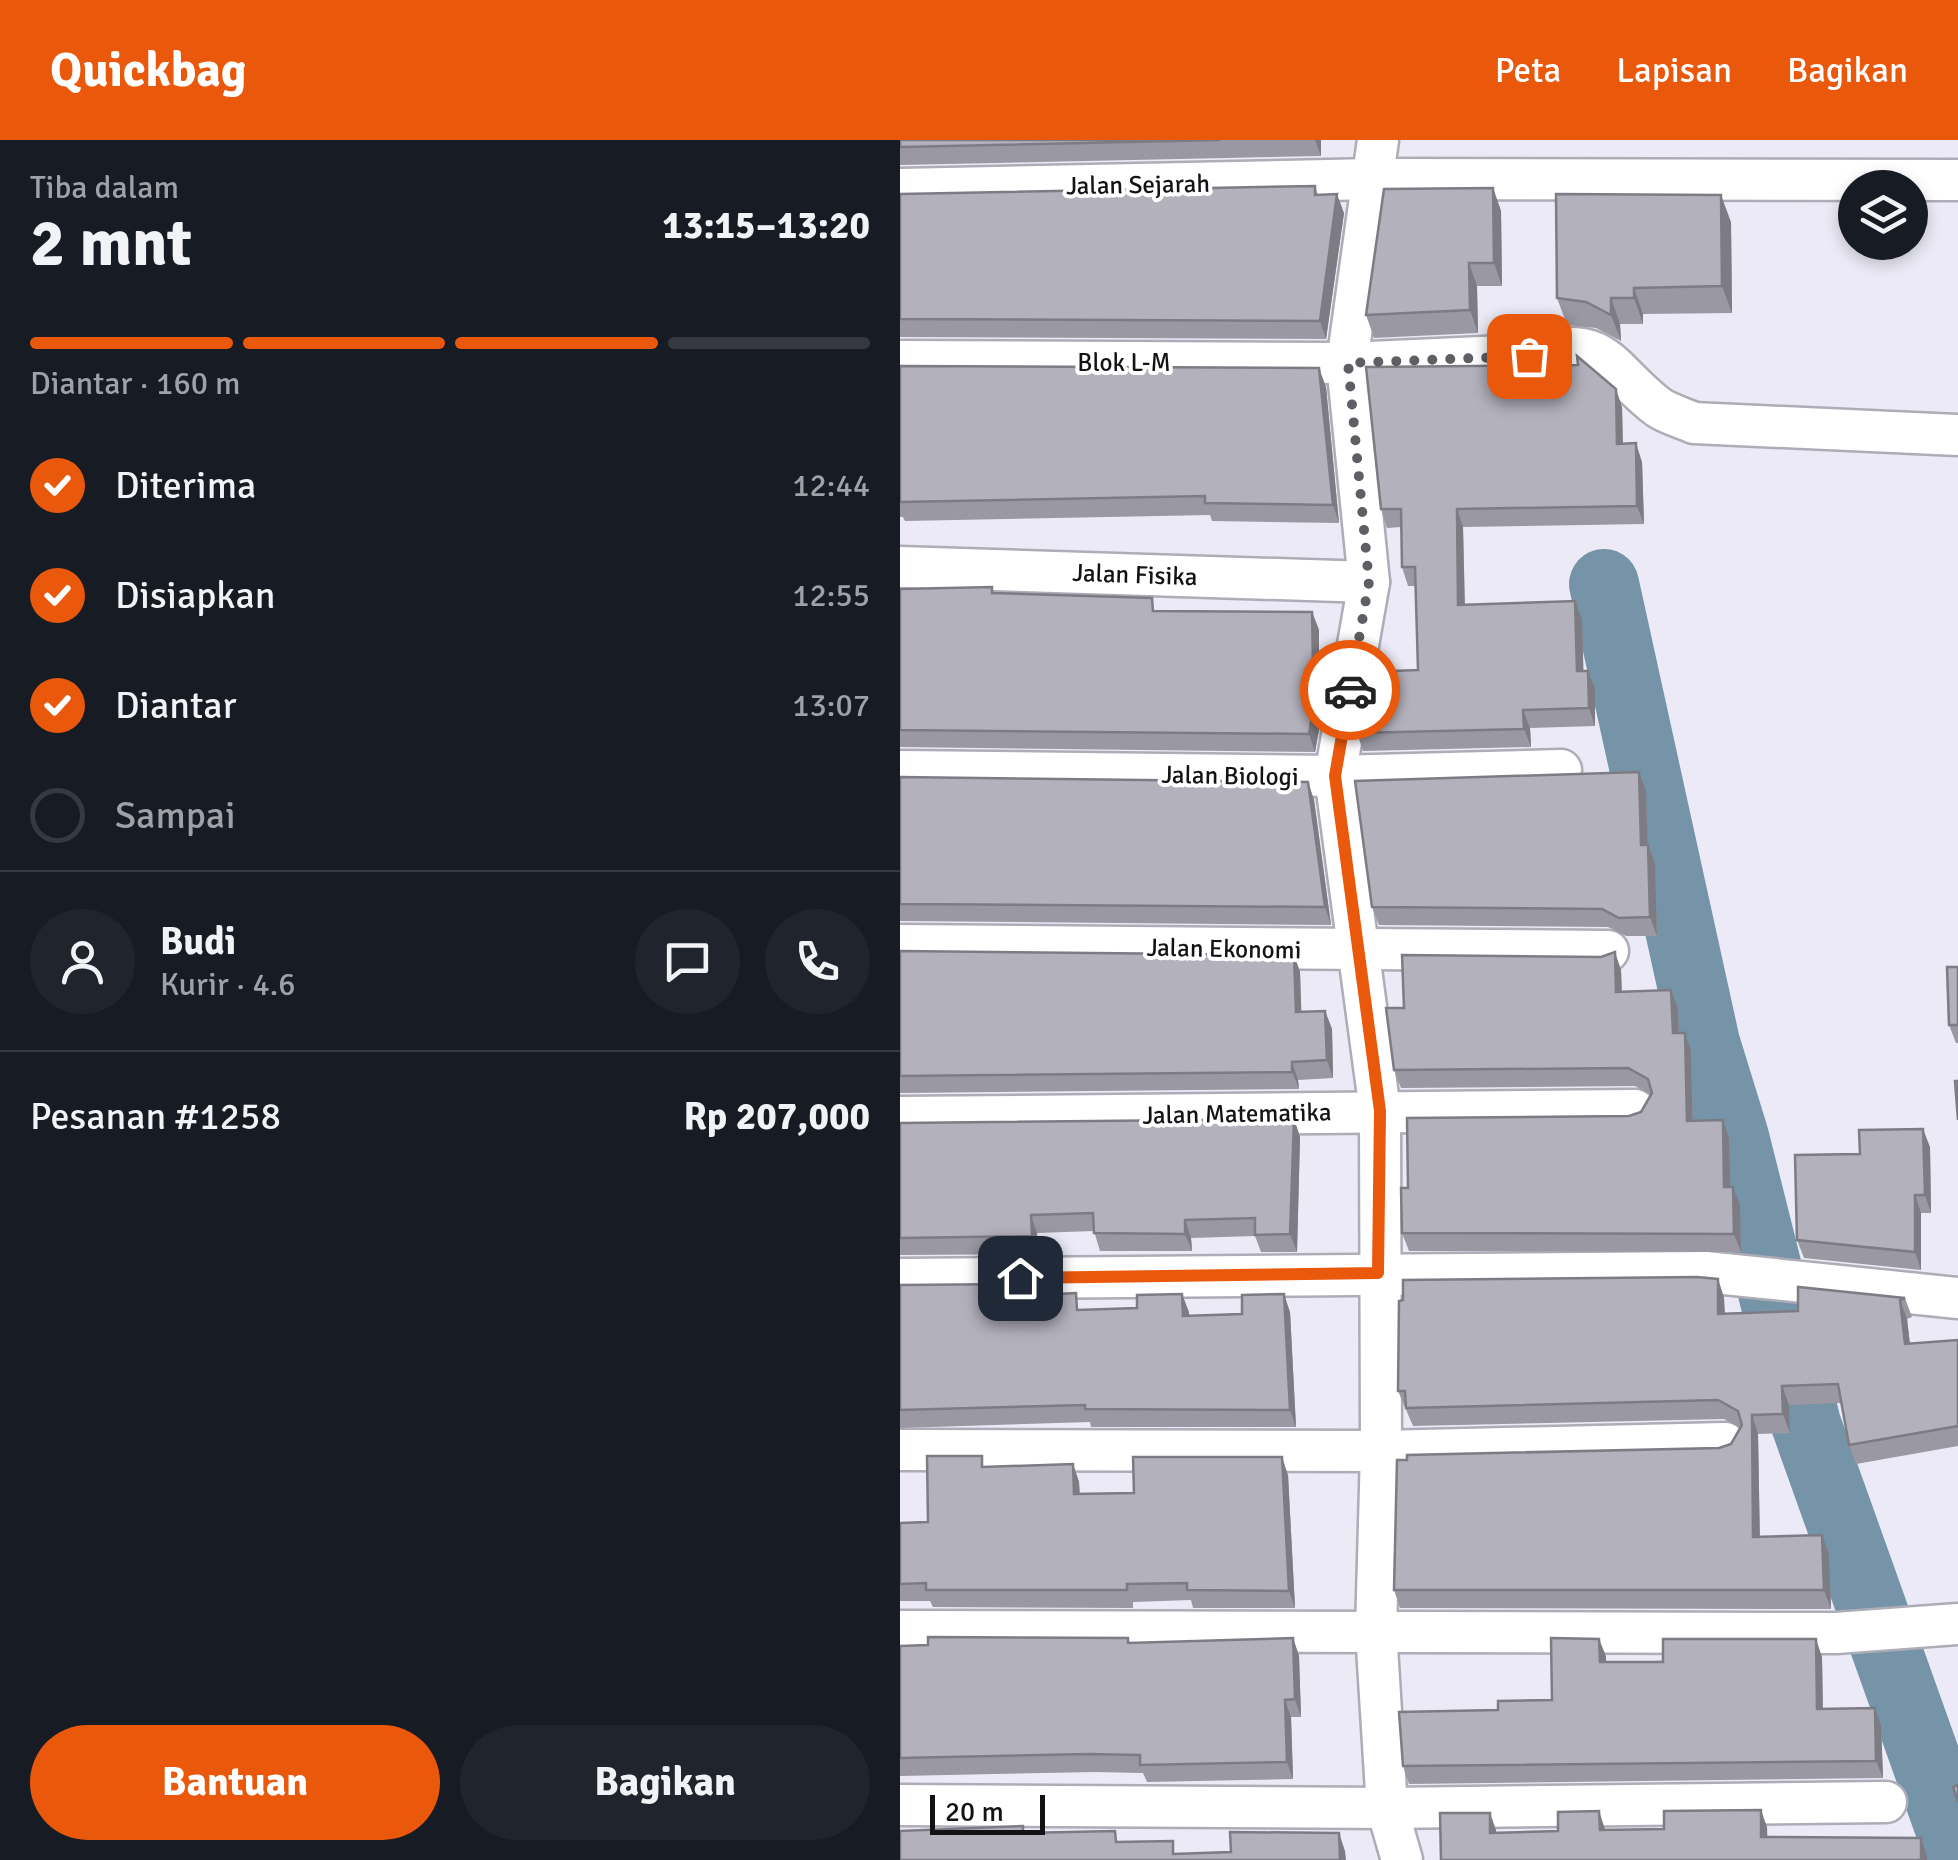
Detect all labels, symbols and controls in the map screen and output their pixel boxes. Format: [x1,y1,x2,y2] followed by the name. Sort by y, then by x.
[50,41,247,100] text: Quickbag
[1495,49,1561,92] text: Peta
[1616,49,1732,92] text: Lapisan
[1787,49,1908,92] text: Bagikan
[30,168,179,207] text: Tiba dalam
[1066,168,1210,201] street label: Jalan Sejarah
[1838,170,1928,260] map controls
[1838,170,1928,260] button: layers
[662,202,870,249] text: 13:15–13:20
[30,204,192,284] text: 2 mnt
[1487,314,1572,399] pin
[1502,329,1557,384] icon: bag
[1077,347,1171,378] street label: Blok L-M
[30,364,241,403] text: Diantar · 160 m
[30,458,85,513] icon: check
[115,462,256,509] text: Diterima
[792,466,870,505] text: 12:44
[1072,557,1198,592] street label: Jalan Fisika
[30,568,85,623] icon: check
[115,572,275,619] text: Disiapkan
[792,576,870,615] text: 12:55
[1300,640,1400,740] courier
[1323,663,1378,718] icon: car
[30,678,85,733] icon: check
[115,682,236,729] text: Diantar
[792,686,870,725] text: 13:07
[1161,759,1299,792] street label: Jalan Biologi
[115,792,235,839] text: Sampai
[30,909,135,1014] button: person
[635,909,740,1014] button: chat
[765,909,870,1014] button: phone
[160,918,236,965] text: Budi
[1146,932,1302,965] street label: Jalan Ekonomi
[160,965,296,1004] text: Kurir · 4.6
[30,1093,281,1140] text: Pesanan #1258
[683,1093,870,1140] text: Rp 207,000
[1142,1096,1332,1131] street label: Jalan Matematika
[978,1236,1063,1321] pin
[993,1251,1048,1306] icon: home
[30,1725,440,1840] button: Bantuan
[460,1725,870,1840] button: Bagikan
[930,1790,1045,1834] scale bar
[945,1795,1004,1829] text: 20 m

